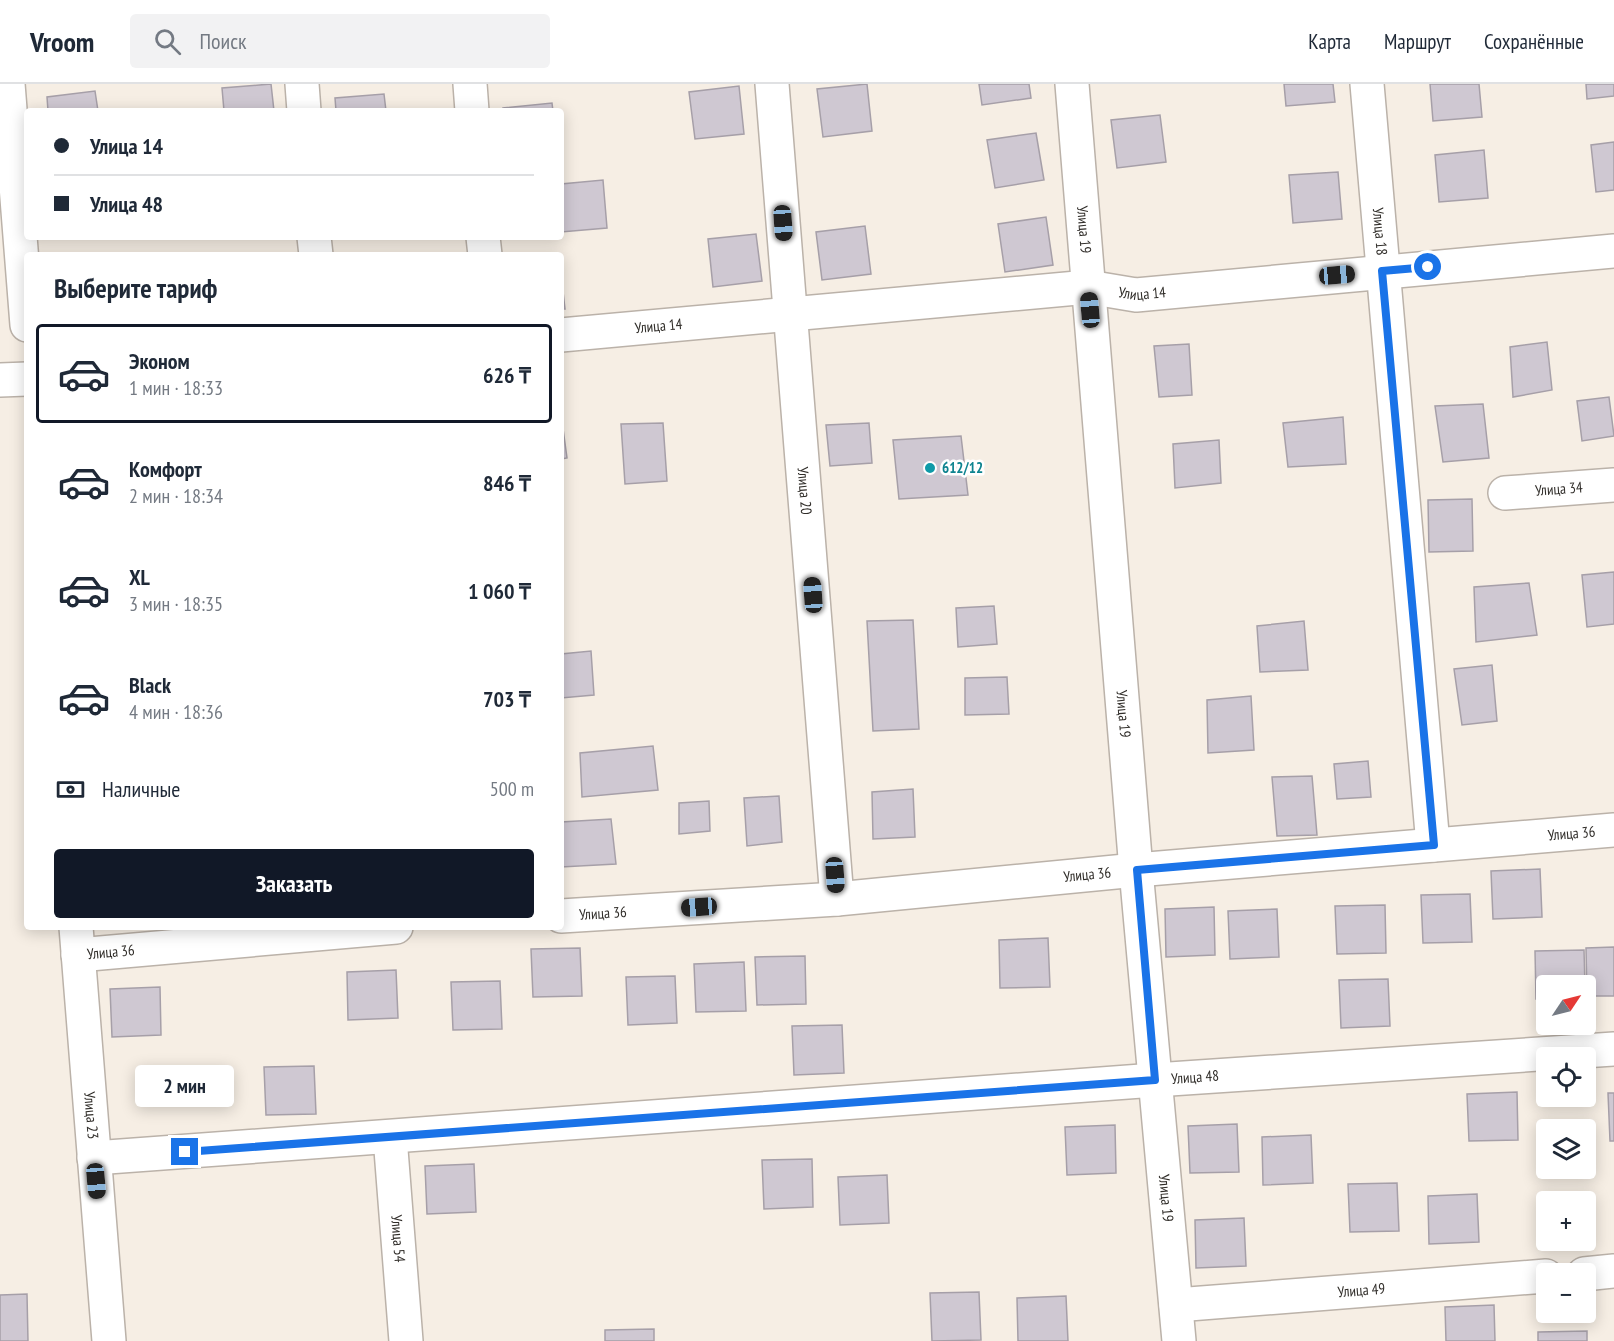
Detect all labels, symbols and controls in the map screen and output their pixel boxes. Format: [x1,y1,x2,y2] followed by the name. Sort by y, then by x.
[130,14,550,68] search box
[30,23,94,60] text: Vroom
[151,25,184,58] icon: search
[199,27,247,55] text: Поиск
[1308,28,1351,55] text: Карта
[1384,28,1451,55] text: Маршрут
[1484,28,1584,55] text: Сохранённые
[90,132,163,160] text: Улица 14
[90,190,163,218] text: Улица 48
[773,204,793,242] car
[1073,205,1096,254] street label: Улица 19
[1369,207,1392,256] street label: Улица 18
[1414,253,1441,280] route start
[1318,264,1356,286] car
[54,271,217,305] text: Выберите тариф
[1117,282,1167,304] street label: Улица 14
[1079,291,1101,329] car
[634,314,683,337] street label: Улица 14
[57,347,111,401] icon: car
[129,347,190,375] text: Эконом
[483,361,531,389] text: 626 ₸
[129,375,223,401] text: 1 мин · 18:33
[57,455,111,509] icon: car
[129,455,202,483] text: Комфорт
[942,458,983,477] place label: 612/12
[923,461,937,475] marker: 612/12
[794,466,816,515] street label: Улица 20
[483,469,531,497] text: 846 ₸
[1534,477,1584,500] street label: Улица 34
[129,483,223,509] text: 2 мин · 18:34
[57,563,111,617] icon: car
[129,563,150,591] text: XL
[803,576,823,614] car
[468,577,531,605] text: 1 060 ₸
[129,591,223,617] text: 3 мин · 18:35
[57,671,111,725] icon: car
[129,671,171,699] text: Black
[483,685,531,713] text: 703 ₸
[1112,689,1135,738] street label: Улица 19
[129,699,223,725] text: 4 мин · 18:36
[54,773,87,806] icon: cash
[102,775,180,803] text: Наличные
[490,776,534,802] text: 500 m
[1547,822,1596,845] street label: Улица 36
[54,849,534,918] button: Заказать
[825,856,845,894] car
[1063,862,1112,886] street label: Улица 36
[680,897,718,917] car
[578,902,628,924] street label: Улица 36
[86,940,136,963] street label: Улица 36
[1536,975,1596,1035] north arrow
[1536,975,1596,1323] map controls
[1536,1047,1596,1107] button: locate
[136,1065,234,1107] callout: 2 мин
[1171,1066,1219,1088] street label: Улица 48
[163,1073,206,1099] text: 2 мин
[80,1091,103,1140] street label: Улица 23
[1536,1119,1596,1179] button: layers
[171,1138,198,1165] route end
[85,1162,107,1200] car
[1155,1173,1178,1223] street label: Улица 19
[1536,1191,1596,1251] button: +
[387,1214,410,1263] street label: Улица 54
[1536,1263,1596,1323] button: −
[1337,1279,1386,1301] street label: Улица 49

